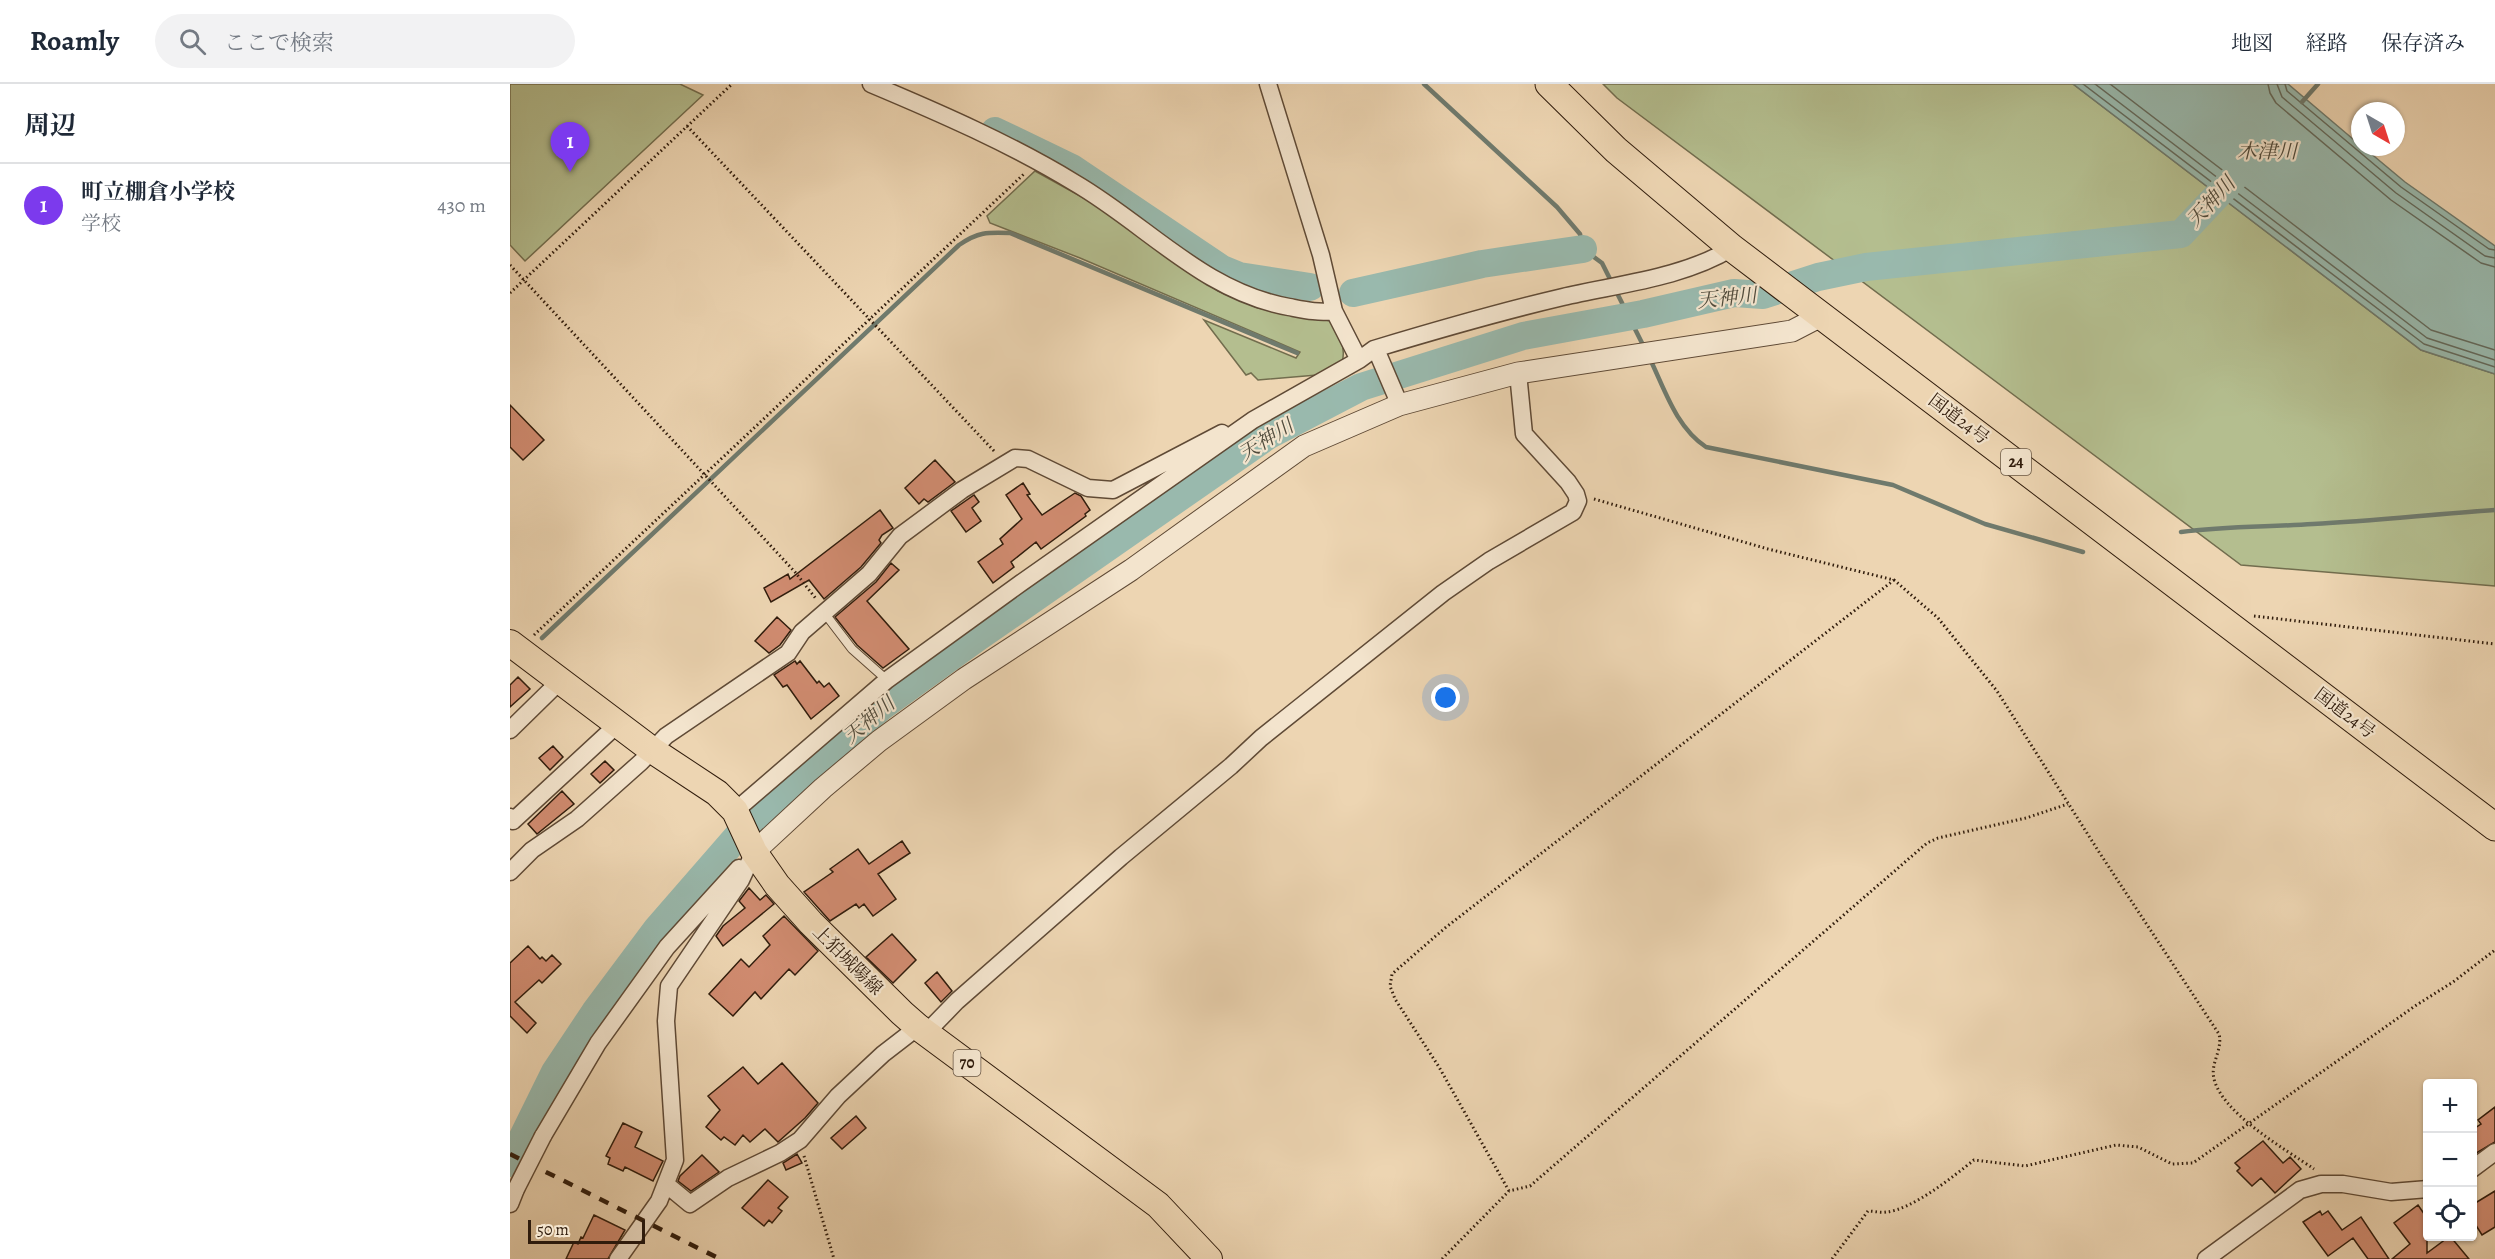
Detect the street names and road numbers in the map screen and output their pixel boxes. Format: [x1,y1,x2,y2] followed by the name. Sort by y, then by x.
[1924,388,1994,450] street label: 国道24号
[2001,449,2031,475] road number: 24
[2310,682,2380,744] street label: 国道24号
[808,920,888,1000] street label: 上狛城陽線
[954,1050,980,1076] road number: 70

